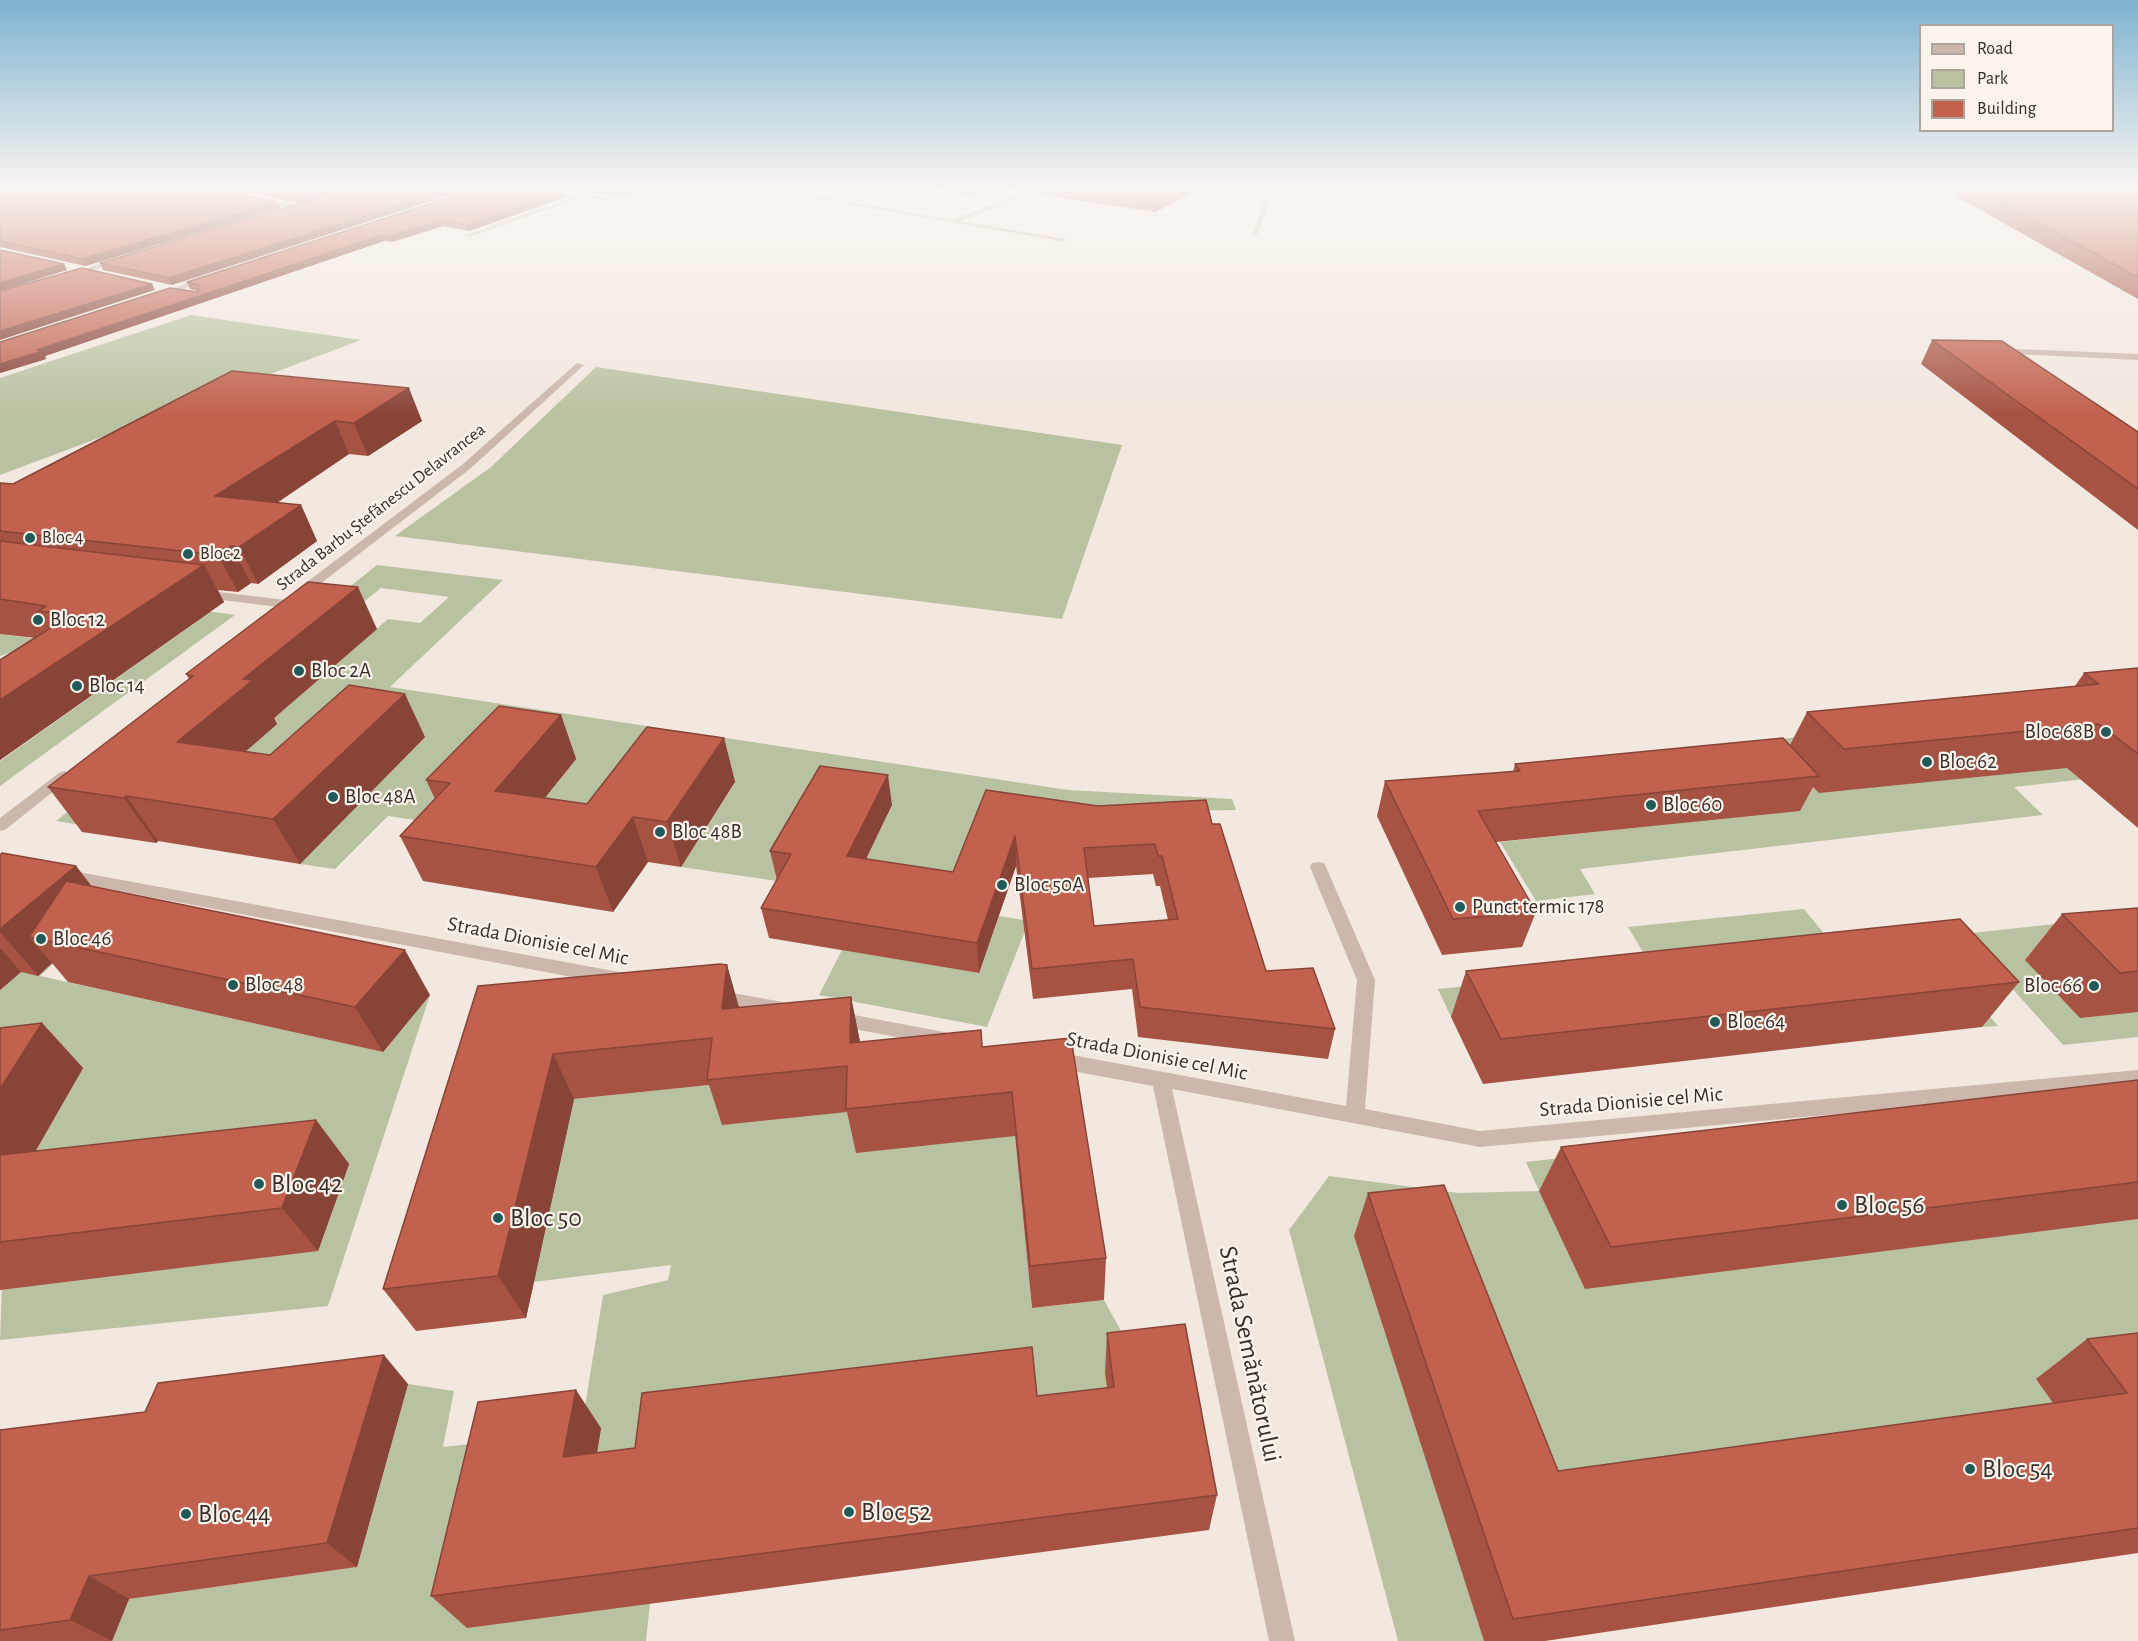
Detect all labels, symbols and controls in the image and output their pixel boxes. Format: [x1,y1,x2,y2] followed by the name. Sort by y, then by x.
[1919,24,2114,132] legend
[1977,40,2013,58] text: Road
[1977,70,2008,88] text: Park
[1977,100,2036,118] text: Building
[272,419,490,595] street label: Strada Barbu Ștefănescu Delavrancea
[42,527,84,549] place label: Bloc 4
[23,531,37,545] marker: Bloc 4
[200,543,241,565] place label: Bloc 2
[181,547,195,561] marker: Bloc 2
[50,607,105,633] place label: Bloc 12
[31,613,45,627] marker: Bloc 12
[311,658,371,684] place label: Bloc 2A
[292,664,306,678] marker: Bloc 2A
[89,673,145,699] place label: Bloc 14
[70,679,84,693] marker: Bloc 14
[2025,719,2094,745] place label: Bloc 68B
[2099,725,2113,739] marker: Bloc 68B
[1939,749,1997,775] place label: Bloc 62
[1920,755,1934,769] marker: Bloc 62
[345,784,416,810] place label: Bloc 48A
[326,790,340,804] marker: Bloc 48A
[1663,792,1722,818] place label: Bloc 60
[1644,798,1658,812] marker: Bloc 60
[672,819,742,845] place label: Bloc 48B
[653,825,667,839] marker: Bloc 48B
[1014,872,1084,898] place label: Bloc 50A
[995,878,1009,892] marker: Bloc 50A
[1472,894,1604,920] place label: Punct termic 178
[1453,900,1467,914] marker: Punct termic 178
[445,911,631,971] street label: Strada Dionisie cel Mic
[53,926,111,952] place label: Bloc 46
[34,932,48,946] marker: Bloc 46
[245,972,303,998] place label: Bloc 48
[2024,973,2082,999] place label: Bloc 66
[226,978,240,992] marker: Bloc 48
[2087,979,2101,993] marker: Bloc 66
[1727,1009,1785,1035] place label: Bloc 64
[1708,1015,1722,1029] marker: Bloc 64
[1064,1026,1250,1086] street label: Strada Dionisie cel Mic
[1538,1081,1724,1123] street label: Strada Dionisie cel Mic
[271,1168,343,1200] place label: Bloc 42
[252,1177,266,1191] marker: Bloc 42
[1854,1189,1925,1221] place label: Bloc 56
[1835,1198,1849,1212] marker: Bloc 56
[510,1202,582,1234] place label: Bloc 50
[491,1211,505,1225] marker: Bloc 50
[1212,1243,1288,1465] street label: Strada Semănătorului
[1982,1453,2053,1485] place label: Bloc 54
[1963,1462,1977,1476] marker: Bloc 54
[861,1496,931,1528] place label: Bloc 52
[198,1498,270,1530] place label: Bloc 44
[842,1505,856,1519] marker: Bloc 52
[179,1507,193,1521] marker: Bloc 44

